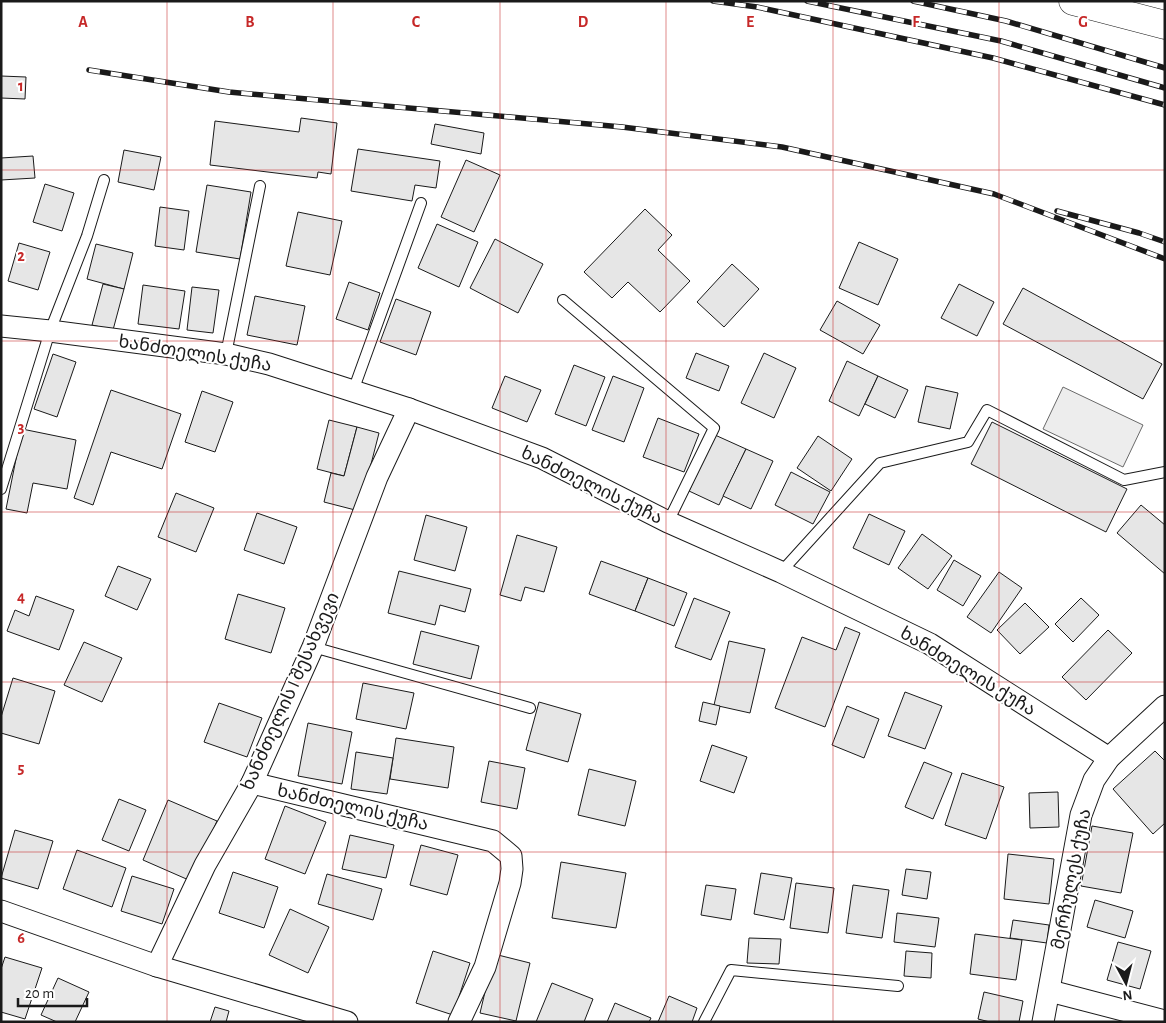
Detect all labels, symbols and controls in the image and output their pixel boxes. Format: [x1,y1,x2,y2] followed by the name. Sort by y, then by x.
[78,14,88,30] text: A
[245,14,255,30] text: B
[412,14,421,30] text: C
[578,14,589,30] text: D
[746,14,754,30] text: E
[912,14,920,30] text: F
[1078,14,1088,30] text: G
[18,78,24,94] text: 1
[17,248,25,264] text: 2
[117,333,273,376] street label: ხანძთელის ქუჩა
[18,419,25,435] text: 3
[518,444,665,529] street label: ხანძთელის ქუჩა
[17,589,25,605] text: 4
[239,590,344,793] street label: ხანძთელის I შესახვევი
[896,624,1038,720] street label: ხანძთელის ქუჩა
[18,760,25,776] text: 5
[275,782,430,835] street label: ხანძთელის ქუჩა
[1049,807,1095,951] street label: მერჩულეს ქუჩა
[17,930,25,946] text: 6
[1101,958,1151,1008] north arrow
[18,976,86,1008] scale bar
[25,986,54,1001] text: 20 m
[1122,987,1133,1002] text: N

